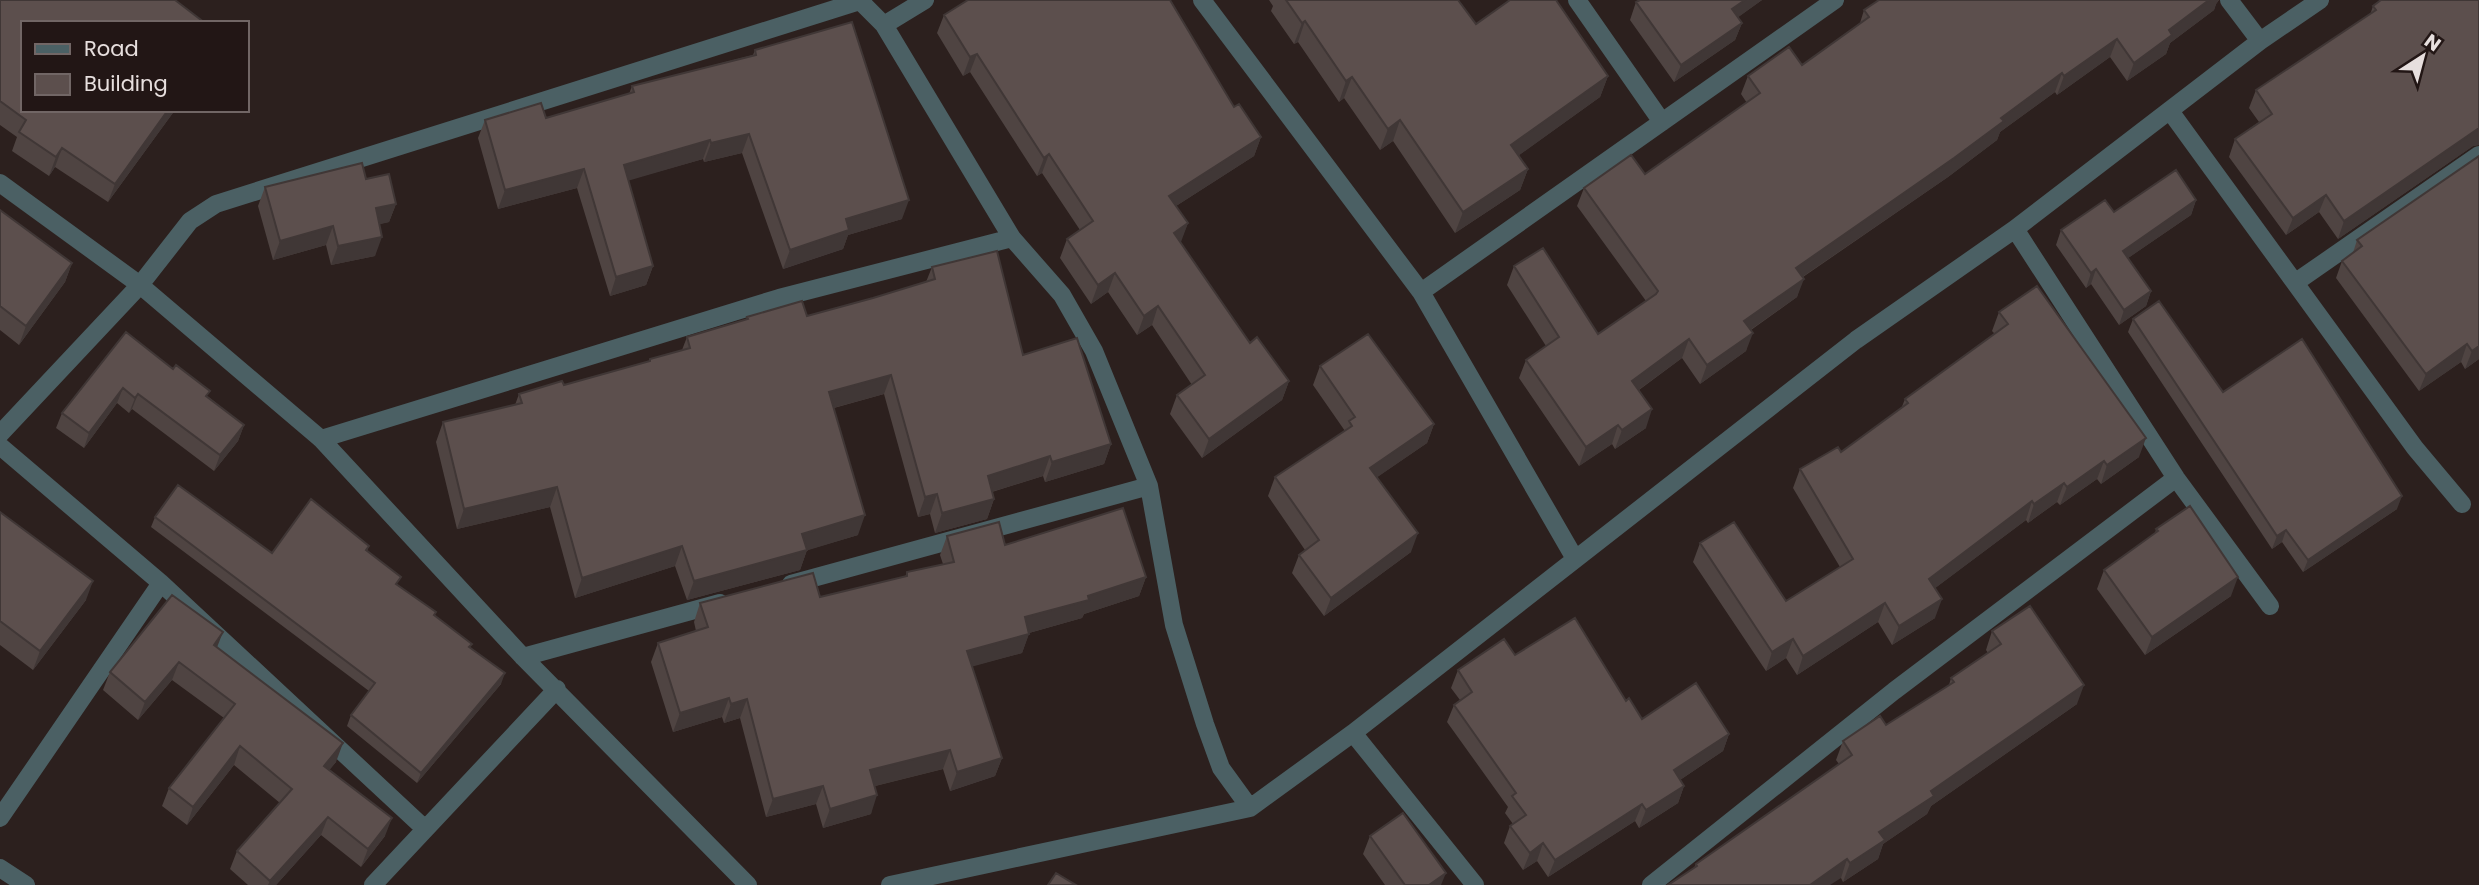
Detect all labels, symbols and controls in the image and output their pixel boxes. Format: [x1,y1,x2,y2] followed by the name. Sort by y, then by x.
[21,21,248,112] legend
[2388,21,2458,91] north arrow
[2419,28,2446,58] text: N
[84,34,139,63] text: Road
[84,69,168,98] text: Building

